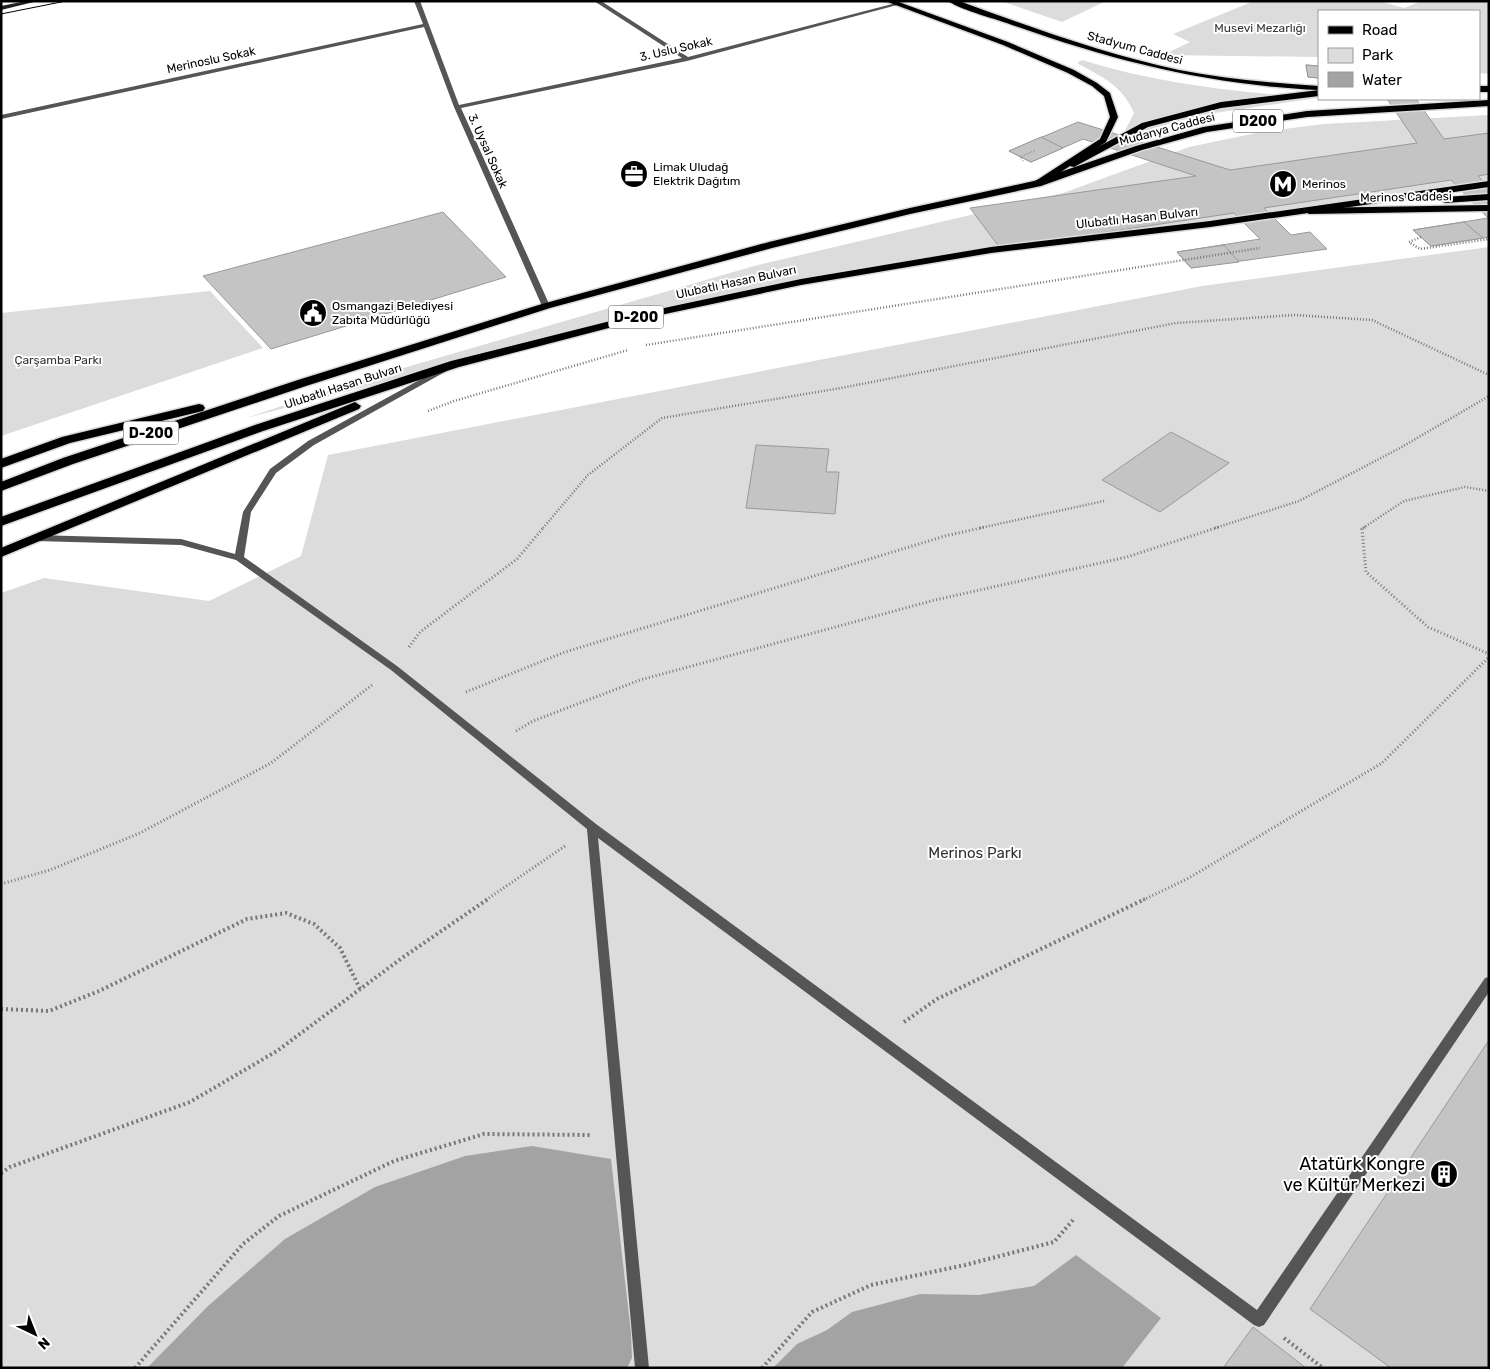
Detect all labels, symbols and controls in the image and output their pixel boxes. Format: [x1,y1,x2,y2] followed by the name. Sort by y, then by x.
[1318,10,1480,100] legend
[1214,21,1306,35] park label: Musevi Mezarlığı
[1362,21,1398,39] text: Road
[1086,29,1184,67] street label: Stadyum Caddesi
[638,34,714,64] street label: 3. Uslu Sokak
[165,44,257,76] street label: Merinoslu Sokak
[1362,46,1393,64] text: Park
[1362,71,1402,89] text: Water
[1118,110,1216,148] street label: Mudanya Caddesi
[1233,110,1283,132] road number: D200
[465,112,511,191] street label: 3. Uysal Sokak
[619,159,649,189] office icon: Limak Uludağ Elektrik Dağıtım
[653,160,741,188] place label: Limak Uludağ Elektrik Dağıtım
[1268,169,1298,199] metro station icon: Merinos
[1302,177,1346,191] place label: Merinos
[1360,189,1452,205] street label: Merinos Caddesi
[1075,205,1199,231] street label: Ulubatlı Hasan Bulvarı
[675,262,797,302] street label: Ulubatlı Hasan Bulvarı
[298,298,328,328] public building icon: Osmangazi Belediyesi Zabıta Müdürlüğü
[332,299,453,327] place label: Osmangazi Belediyesi Zabıta Müdürlüğü
[608,306,664,328] road number: D-200
[14,353,102,367] park label: Çarşamba Parkı
[283,360,404,412] street label: Ulubatlı Hasan Bulvarı
[124,422,178,444] road number: D-200
[928,844,1022,862] park label: Merinos Parkı
[1283,1153,1425,1196] place label: Atatürk Kongre ve Kültür Merkezi
[1429,1159,1459,1189] building icon: Atatürk Kongre ve Kültür Merkezi
[10,1309,60,1359] north arrow
[34,1333,53,1353] text: N

